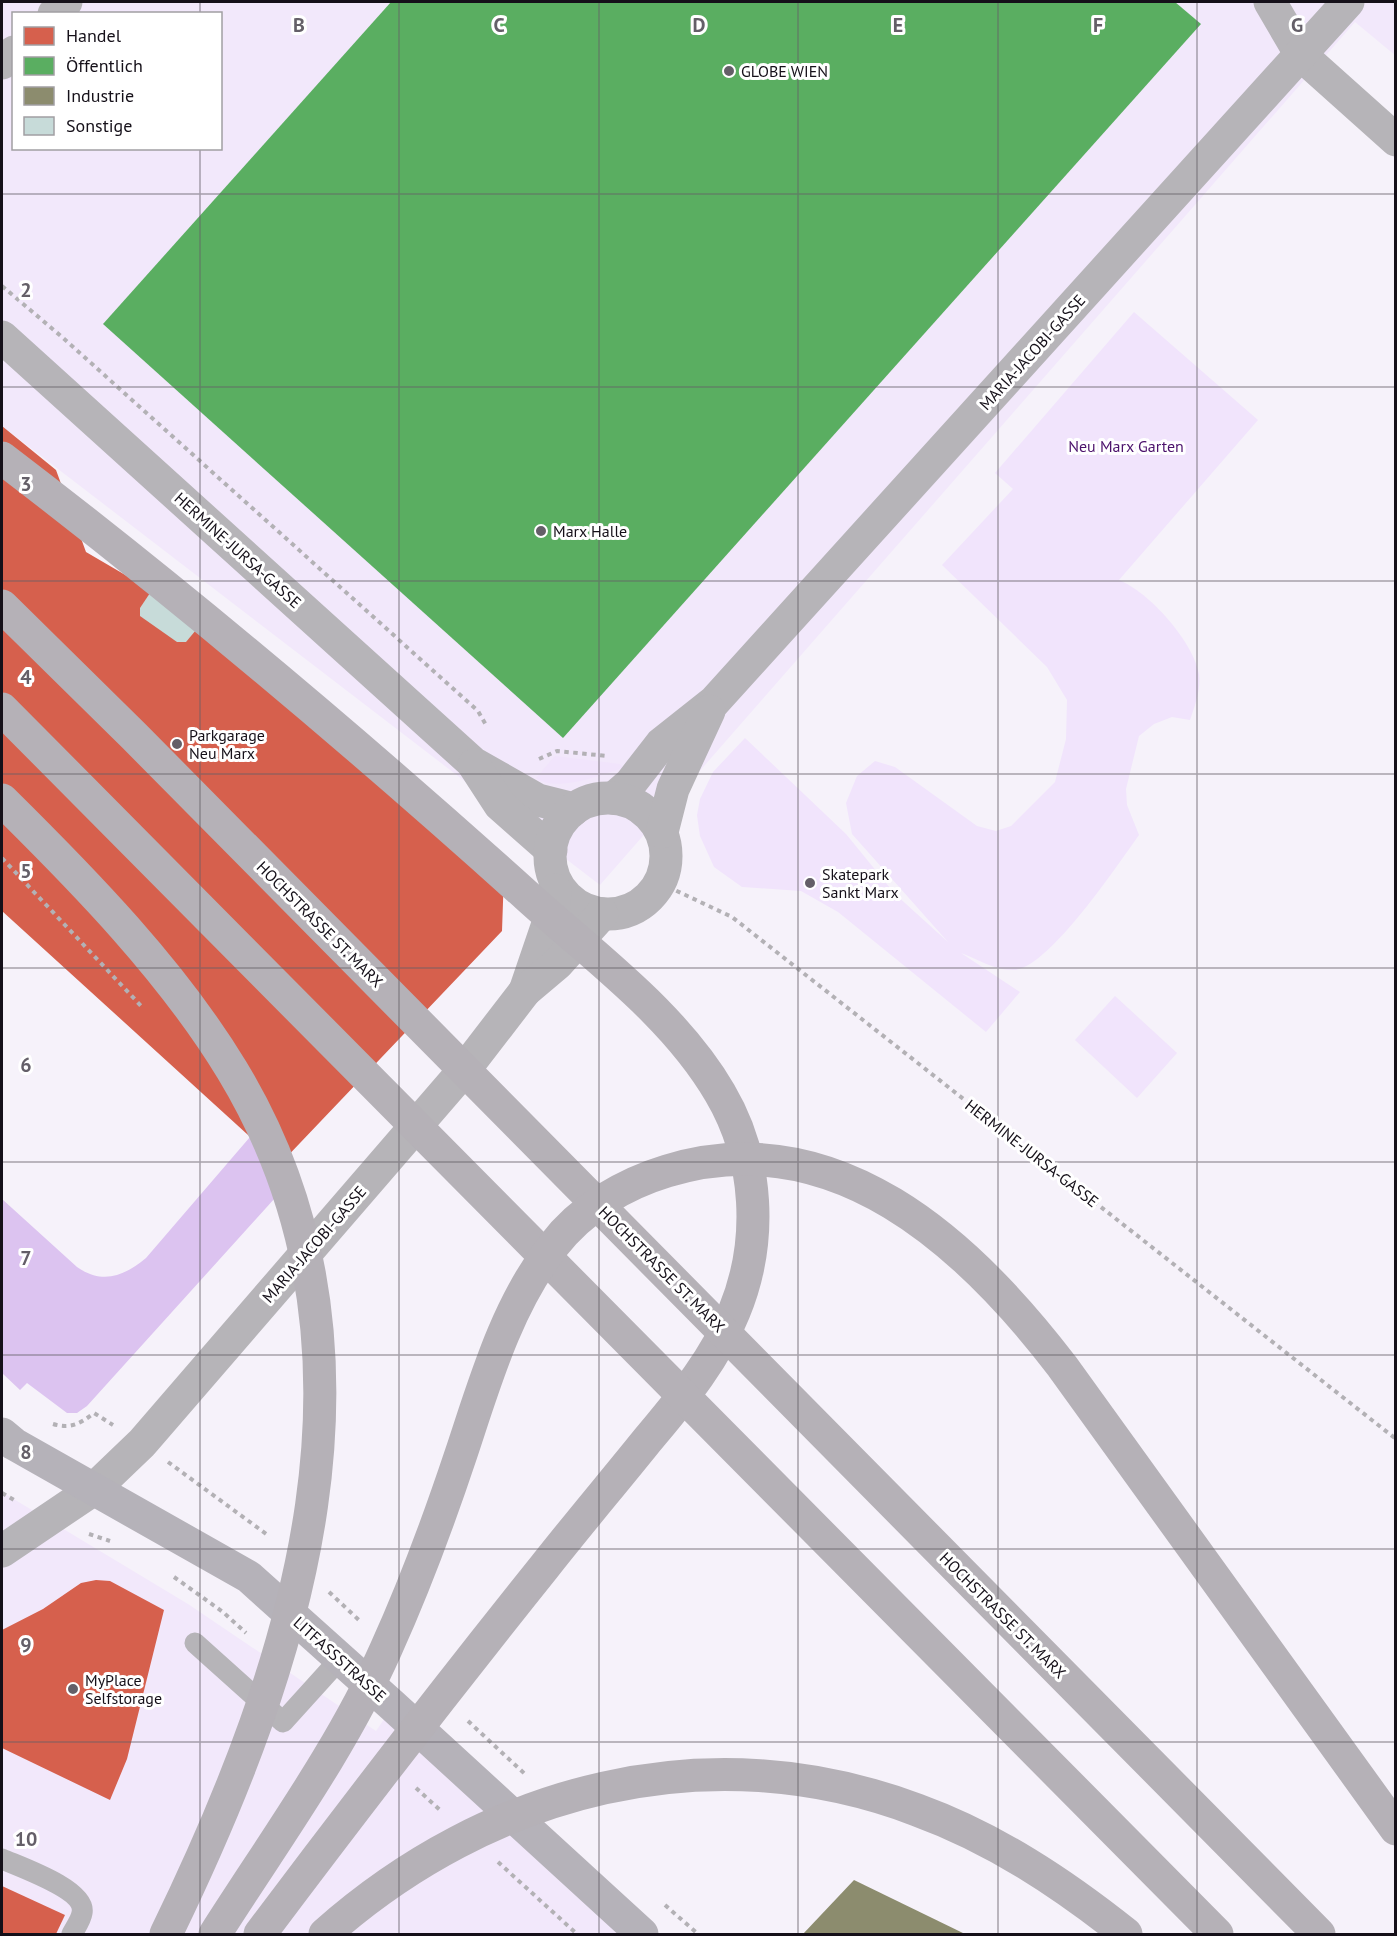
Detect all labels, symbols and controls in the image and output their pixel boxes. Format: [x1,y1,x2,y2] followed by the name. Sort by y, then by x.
[12,12,222,150] legend
[293,12,305,38] text: B
[493,12,505,38] text: C
[693,12,706,38] text: D
[893,12,903,38] text: E
[1093,12,1103,38] text: F
[1291,12,1303,38] text: G
[66,24,122,47] text: Handel
[66,54,143,77] text: Öffentlich
[741,61,828,81] place label: GLOBE WIEN
[722,64,736,78] marker: GLOBE WIEN
[66,84,134,107] text: Industrie
[66,114,132,137] text: Sonstige
[20,277,32,303] text: 2
[975,290,1089,414] street label: MARIA-JACOBI-GASSE
[1068,436,1184,456] park label: Neu Marx Garten
[20,471,32,497] text: 3
[171,488,305,612] street label: HERMINE-JURSA-GASSE
[553,521,627,541] place label: Marx Halle
[534,524,548,538] marker: Marx Halle
[20,664,32,690] text: 4
[189,725,265,763] place label: Parkgarage Neu Marx
[170,737,184,751] marker: Parkgarage Neu Marx
[253,857,387,991] street label: HOCHSTRASSE ST. MARX
[20,858,32,884] text: 5
[822,864,899,902] place label: Skatepark Sankt Marx
[803,876,817,890] marker: Skatepark Sankt Marx
[20,1052,32,1078] text: 6
[961,1095,1103,1211] street label: HERMINE-JURSA-GASSE
[258,1181,370,1307] street label: MARIA-JACOBI-GASSE
[595,1202,729,1336] street label: HOCHSTRASSE ST. MARX
[20,1245,32,1271] text: 7
[20,1439,32,1465] text: 8
[936,1548,1070,1682] street label: HOCHSTRASSE ST. MARX
[290,1612,390,1706] street label: LITFASSSTRASSE
[20,1632,32,1658] text: 9
[85,1670,162,1708] place label: MyPlace Selfstorage
[66,1682,80,1696] marker: MyPlace Selfstorage
[15,1826,37,1852] text: 10

